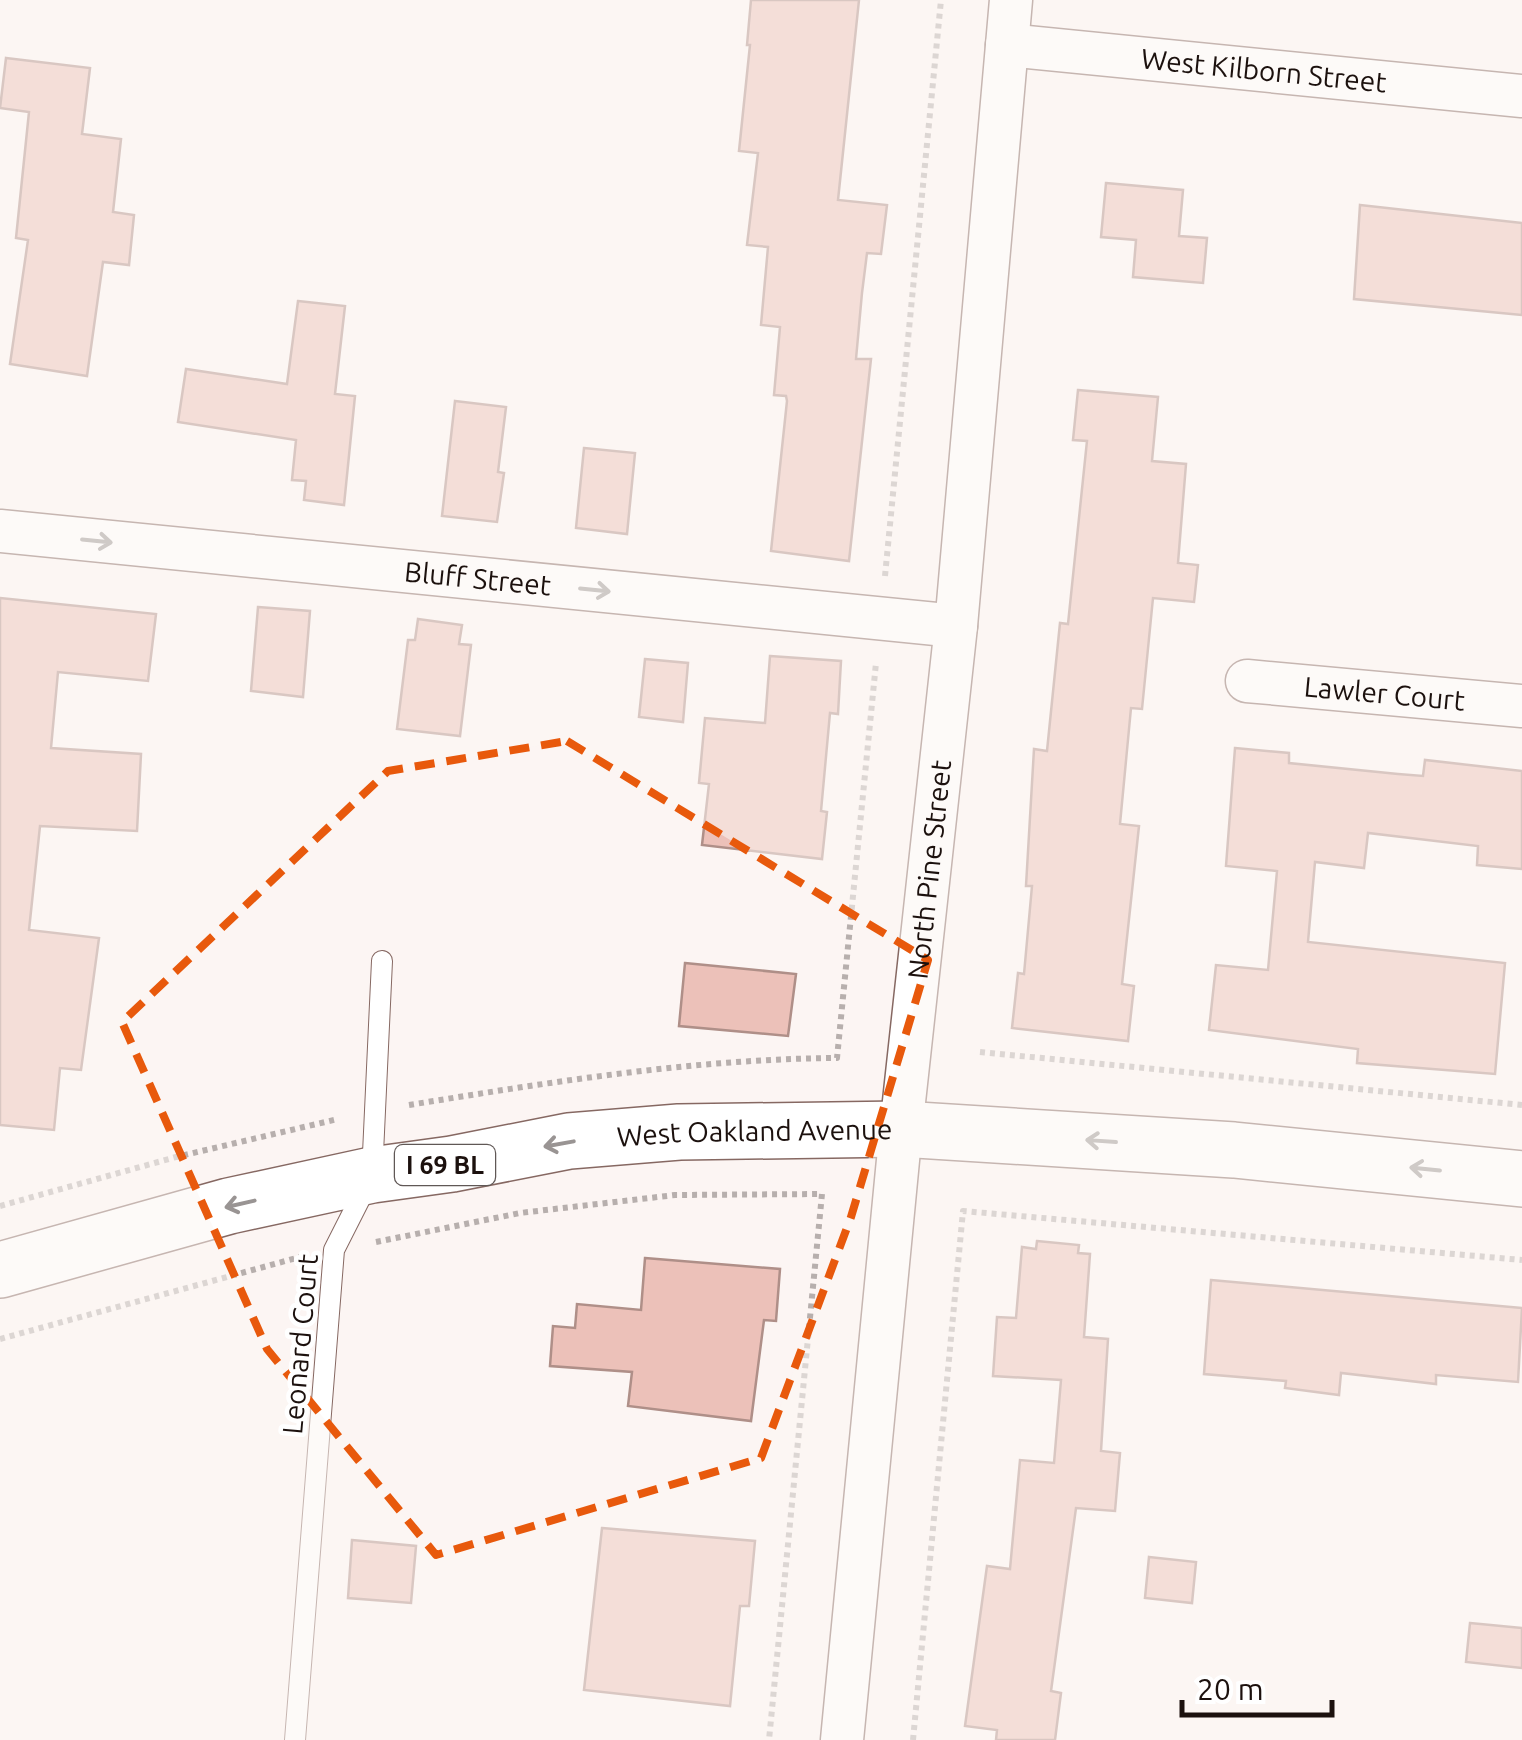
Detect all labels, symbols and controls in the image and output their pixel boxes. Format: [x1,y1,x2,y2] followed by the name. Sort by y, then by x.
[1140,42,1388,97] street label: West Kilborn Street
[80,531,113,550] one-way arrow
[403,555,552,601] street label: Bluff Street
[578,581,610,600] one-way arrow
[1303,670,1466,716] street label: Lawler Court
[902,758,956,980] street label: North Pine Street
[616,1113,893,1152] street label: West Oakland Avenue
[1086,1132,1118,1151] one-way arrow
[543,1135,576,1154] one-way arrow
[395,1145,495,1185] road number: I 69 BL
[1409,1159,1442,1178] one-way arrow
[225,1196,257,1214] one-way arrow
[276,1252,323,1435] street label: Leonard Court
[1182,1655,1332,1717] scale bar
[1197,1672,1264,1706] text: 20 m

